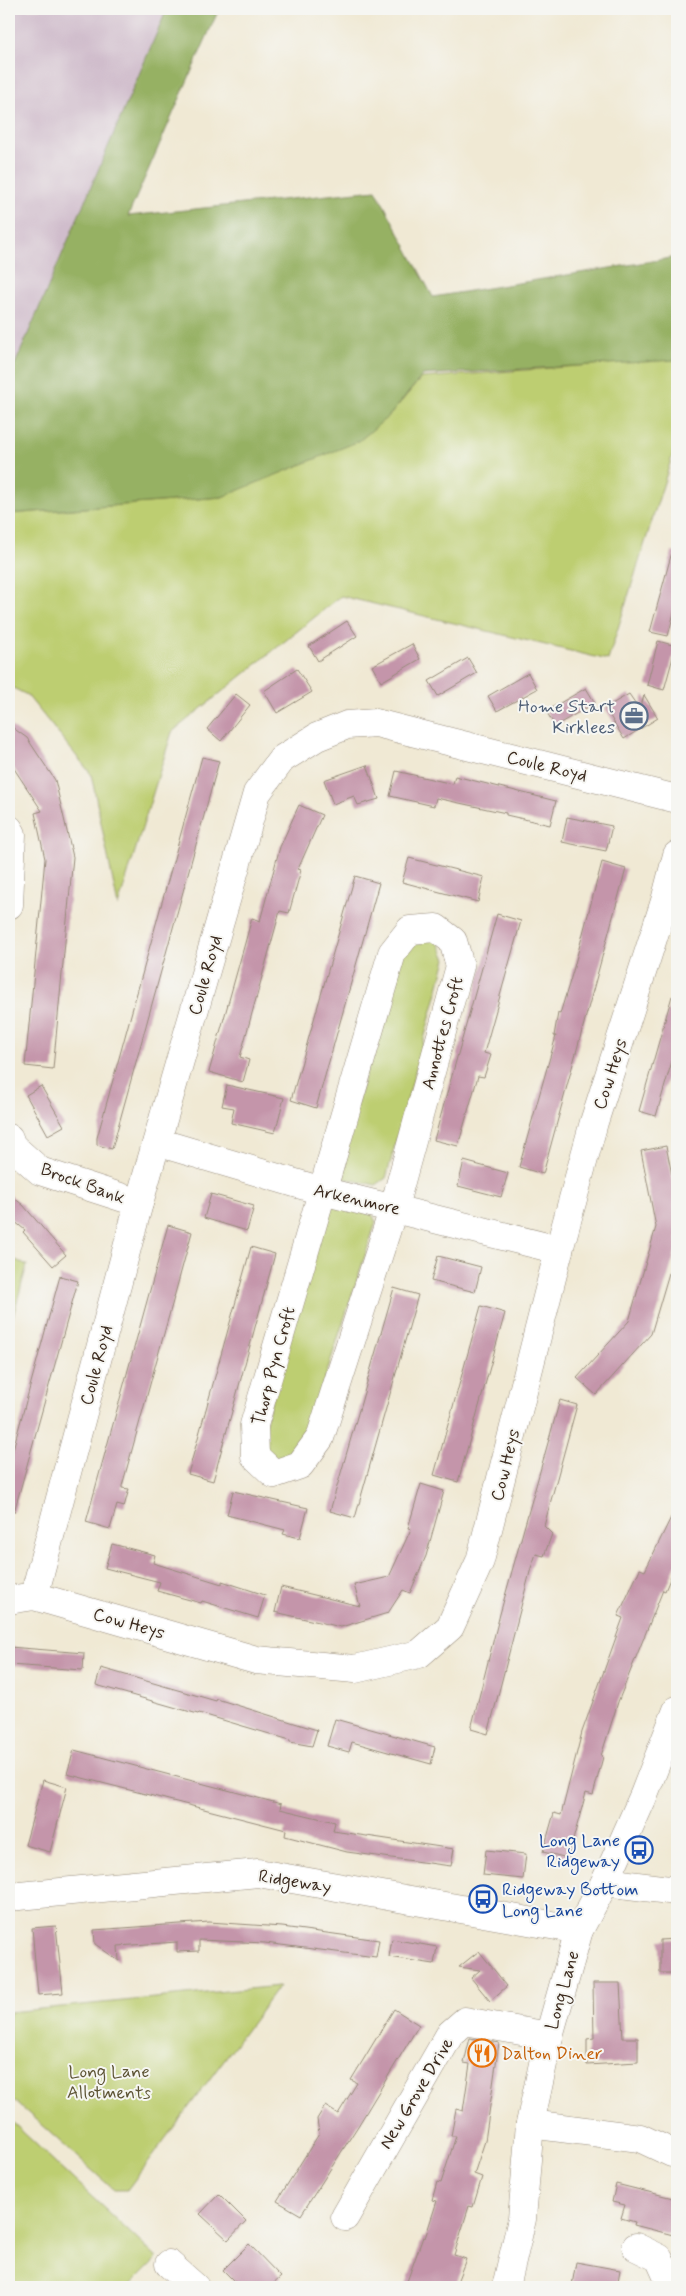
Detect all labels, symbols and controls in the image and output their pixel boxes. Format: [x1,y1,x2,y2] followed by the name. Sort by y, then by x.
[518,695,615,740] place label: Home Start Kirklees
[619,701,649,731] office icon: Home Start Kirklees
[504,745,590,789] street label: Coule Royd
[183,932,229,1018] street label: Coule Royd
[416,974,470,1092] street label: Annottes Croft
[588,1036,634,1113] street label: Cow Heys
[37,1158,128,1210] street label: Brock Bank
[311,1178,403,1222] street label: Arkenmore
[247,1304,301,1428] street label: Thorp Pyn Croft
[75,1322,119,1408] street label: Coule Royd
[485,1427,527,1504] street label: Cow Heys
[90,1602,167,1646] street label: Cow Heys
[539,1829,620,1875] place label: Long Lane Ridgeway
[624,1835,654,1865] bus stop icon: Long Lane Ridgeway
[257,1864,333,1901] street label: Ridgeway
[502,1878,639,1924] place label: Ridgeway Bottom Long Lane
[468,1884,498,1914] bus stop icon: Ridgeway Bottom Long Lane
[540,1948,587,2033] street label: Long Lane
[374,2033,460,2154] street label: New Grove Drive
[467,2038,497,2068] restaurant icon: Dalton Diner
[501,2042,603,2066] place label: Dalton Diner
[67,2060,151,2105] park label: Long Lane Allotments

